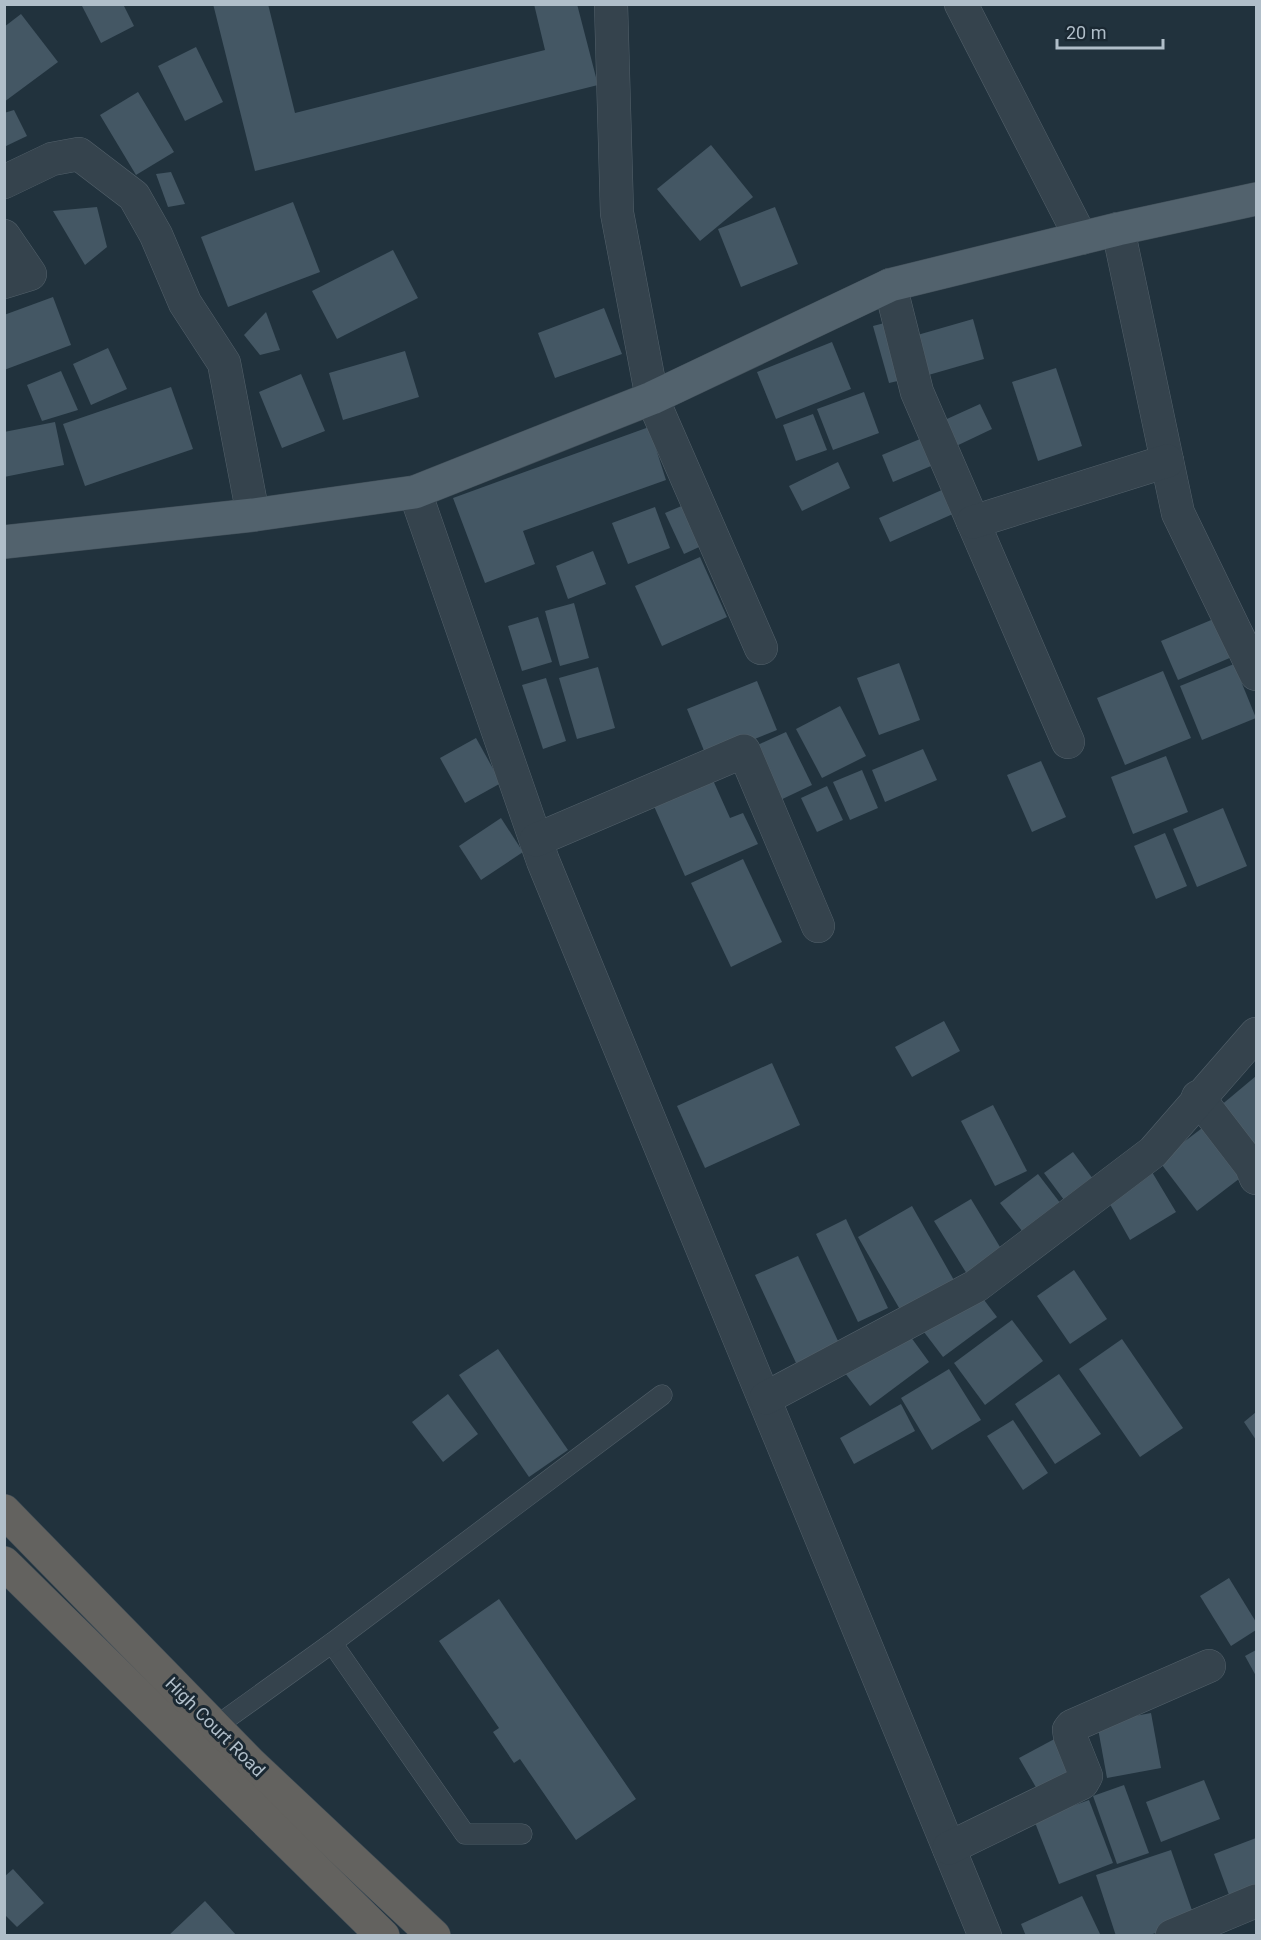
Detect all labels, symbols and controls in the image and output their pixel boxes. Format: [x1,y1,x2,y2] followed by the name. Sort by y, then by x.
[1057,12,1164,50] scale bar
[1066,22,1106,43] text: 20 m
[161,1673,269,1781] street label: High Court Road

